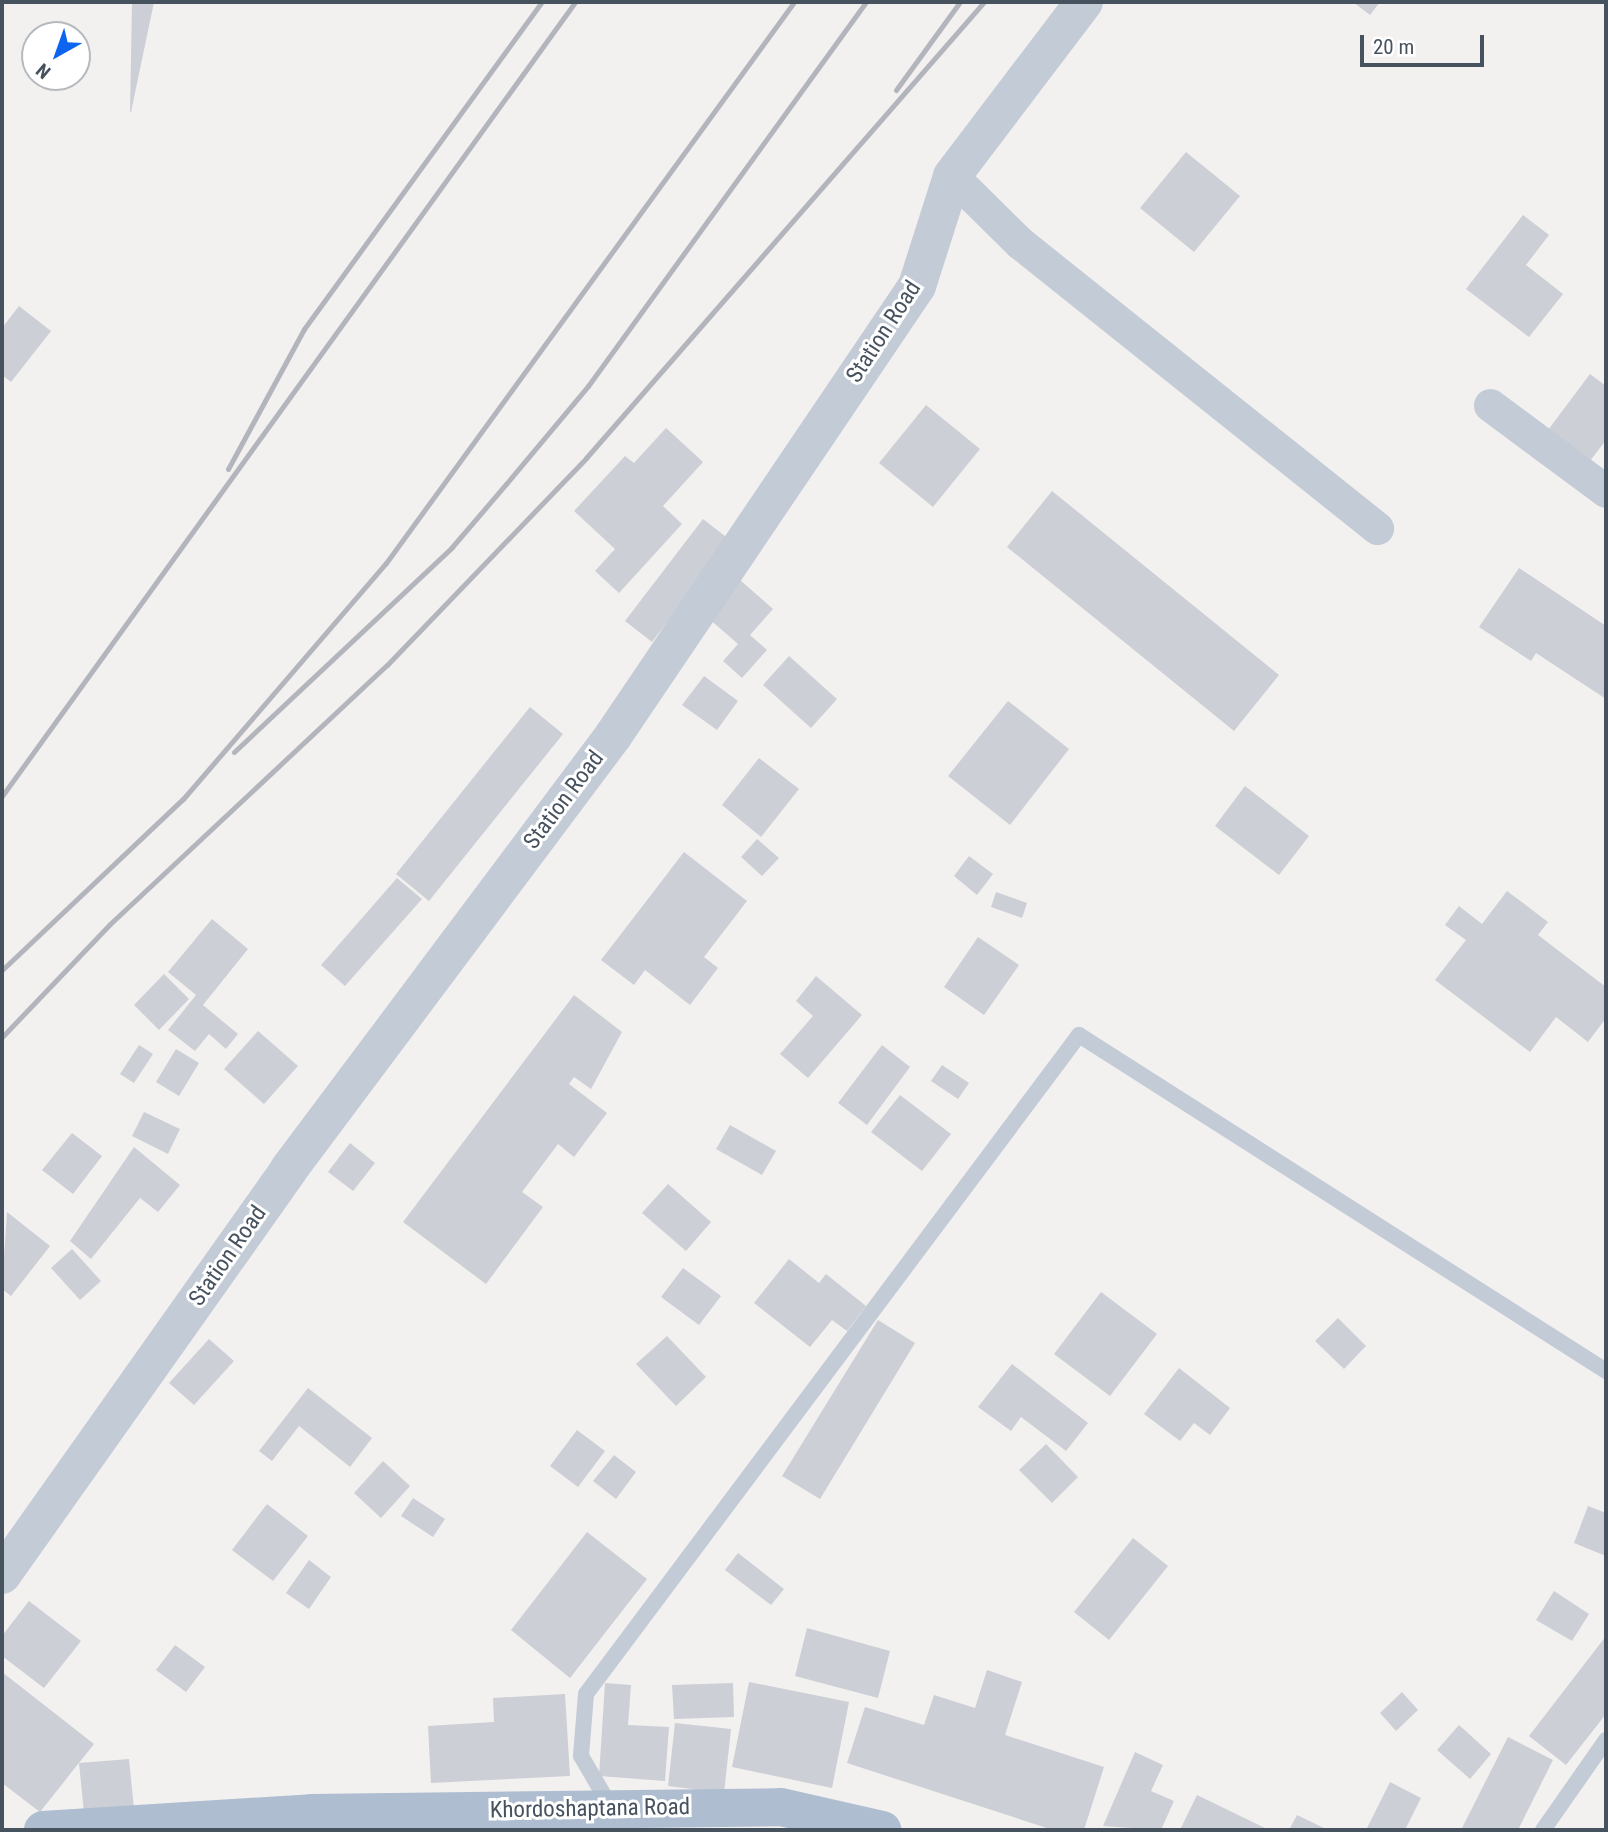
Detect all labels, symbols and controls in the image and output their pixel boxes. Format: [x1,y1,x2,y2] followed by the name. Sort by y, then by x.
[21,21,91,91] north arrow
[1363,21,1487,65] scale bar
[1373,35,1414,59] text: 20 m
[32,58,55,83] text: N
[841,276,927,388] street label: Station Road
[518,745,610,855] street label: Station Road
[183,1201,273,1311] street label: Station Road
[490,1793,690,1825] street label: Khordoshaptana Road

